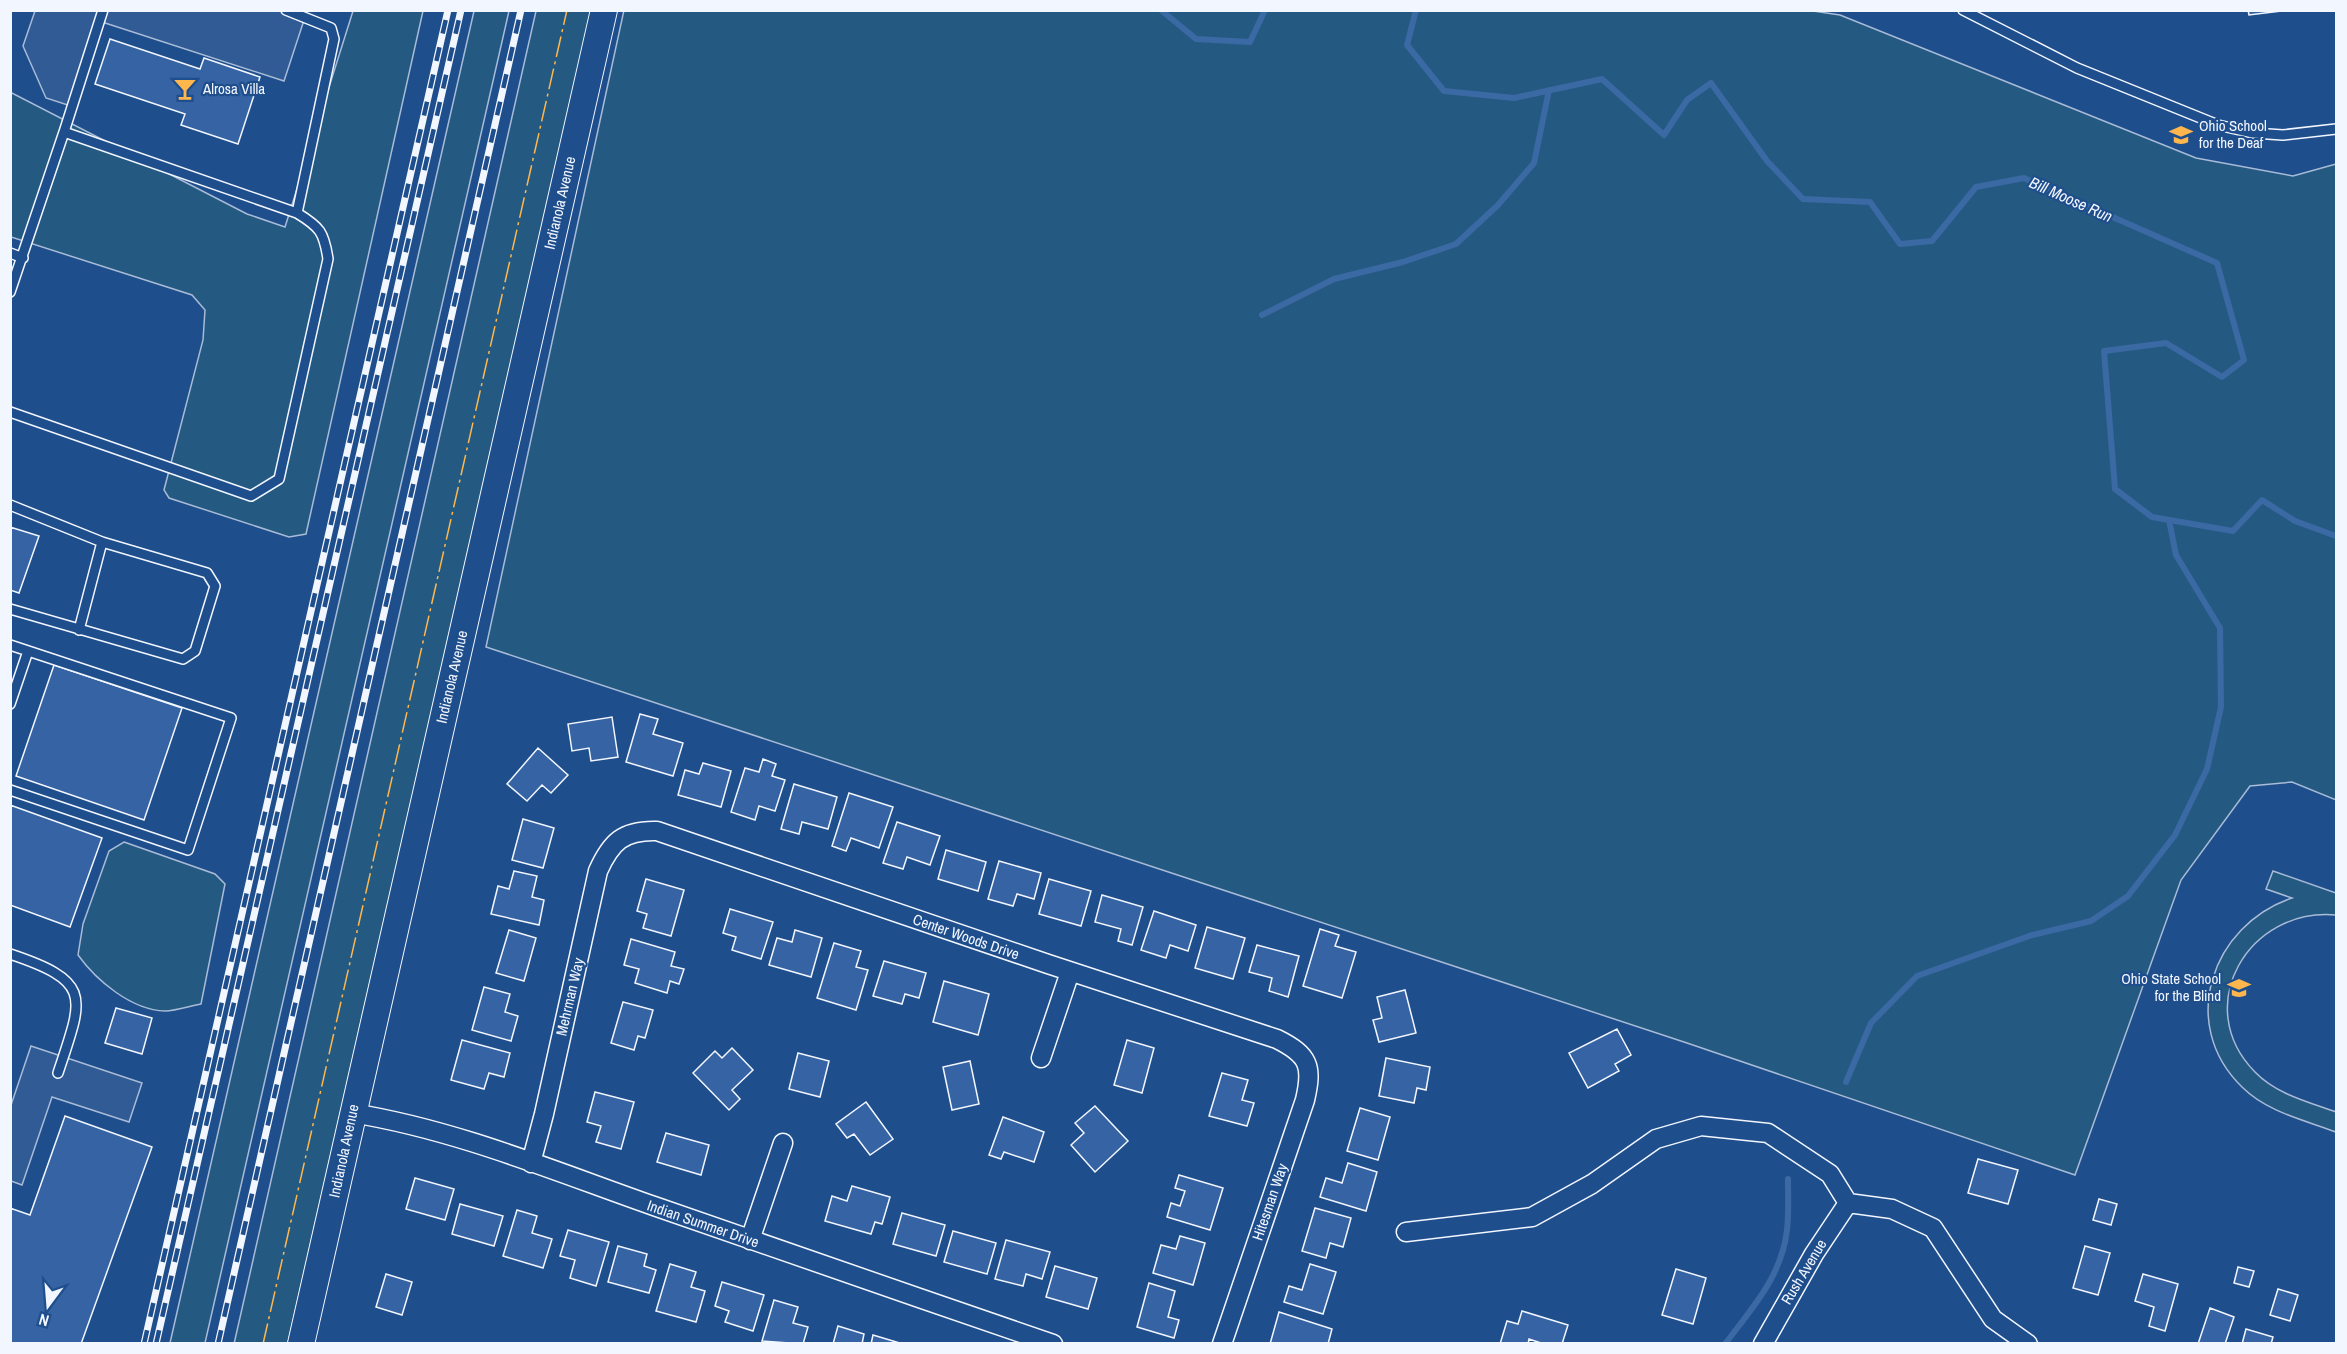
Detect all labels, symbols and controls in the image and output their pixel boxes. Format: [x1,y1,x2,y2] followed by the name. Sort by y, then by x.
[172,76,198,102] bar icon: Alrosa Villa
[202,78,265,99] place label: Alrosa Villa
[2199,115,2267,153] place label: Ohio School for the Deaf
[2168,122,2194,148] school or university icon: Ohio School for the Deaf
[539,154,580,251] street label: Indianola Avenue
[2026,171,2116,227] water label: Bill Moose Run
[431,628,472,725] street label: Indianola Avenue
[910,908,1022,965] street label: Center Woods Drive
[550,955,589,1038] street label: Mehrman Way
[2121,968,2221,1006] place label: Ohio State School for the Blind
[2226,975,2252,1001] school or university icon: Ohio State School for the Blind
[323,1102,364,1199] street label: Indianola Avenue
[1247,1160,1293,1243] street label: Hitesman Way
[644,1195,762,1253] street label: Indian Summer Drive
[1776,1235,1831,1308] street label: Rush Avenue
[18,1276,78,1336] north arrow
[36,1309,51,1332] text: N

